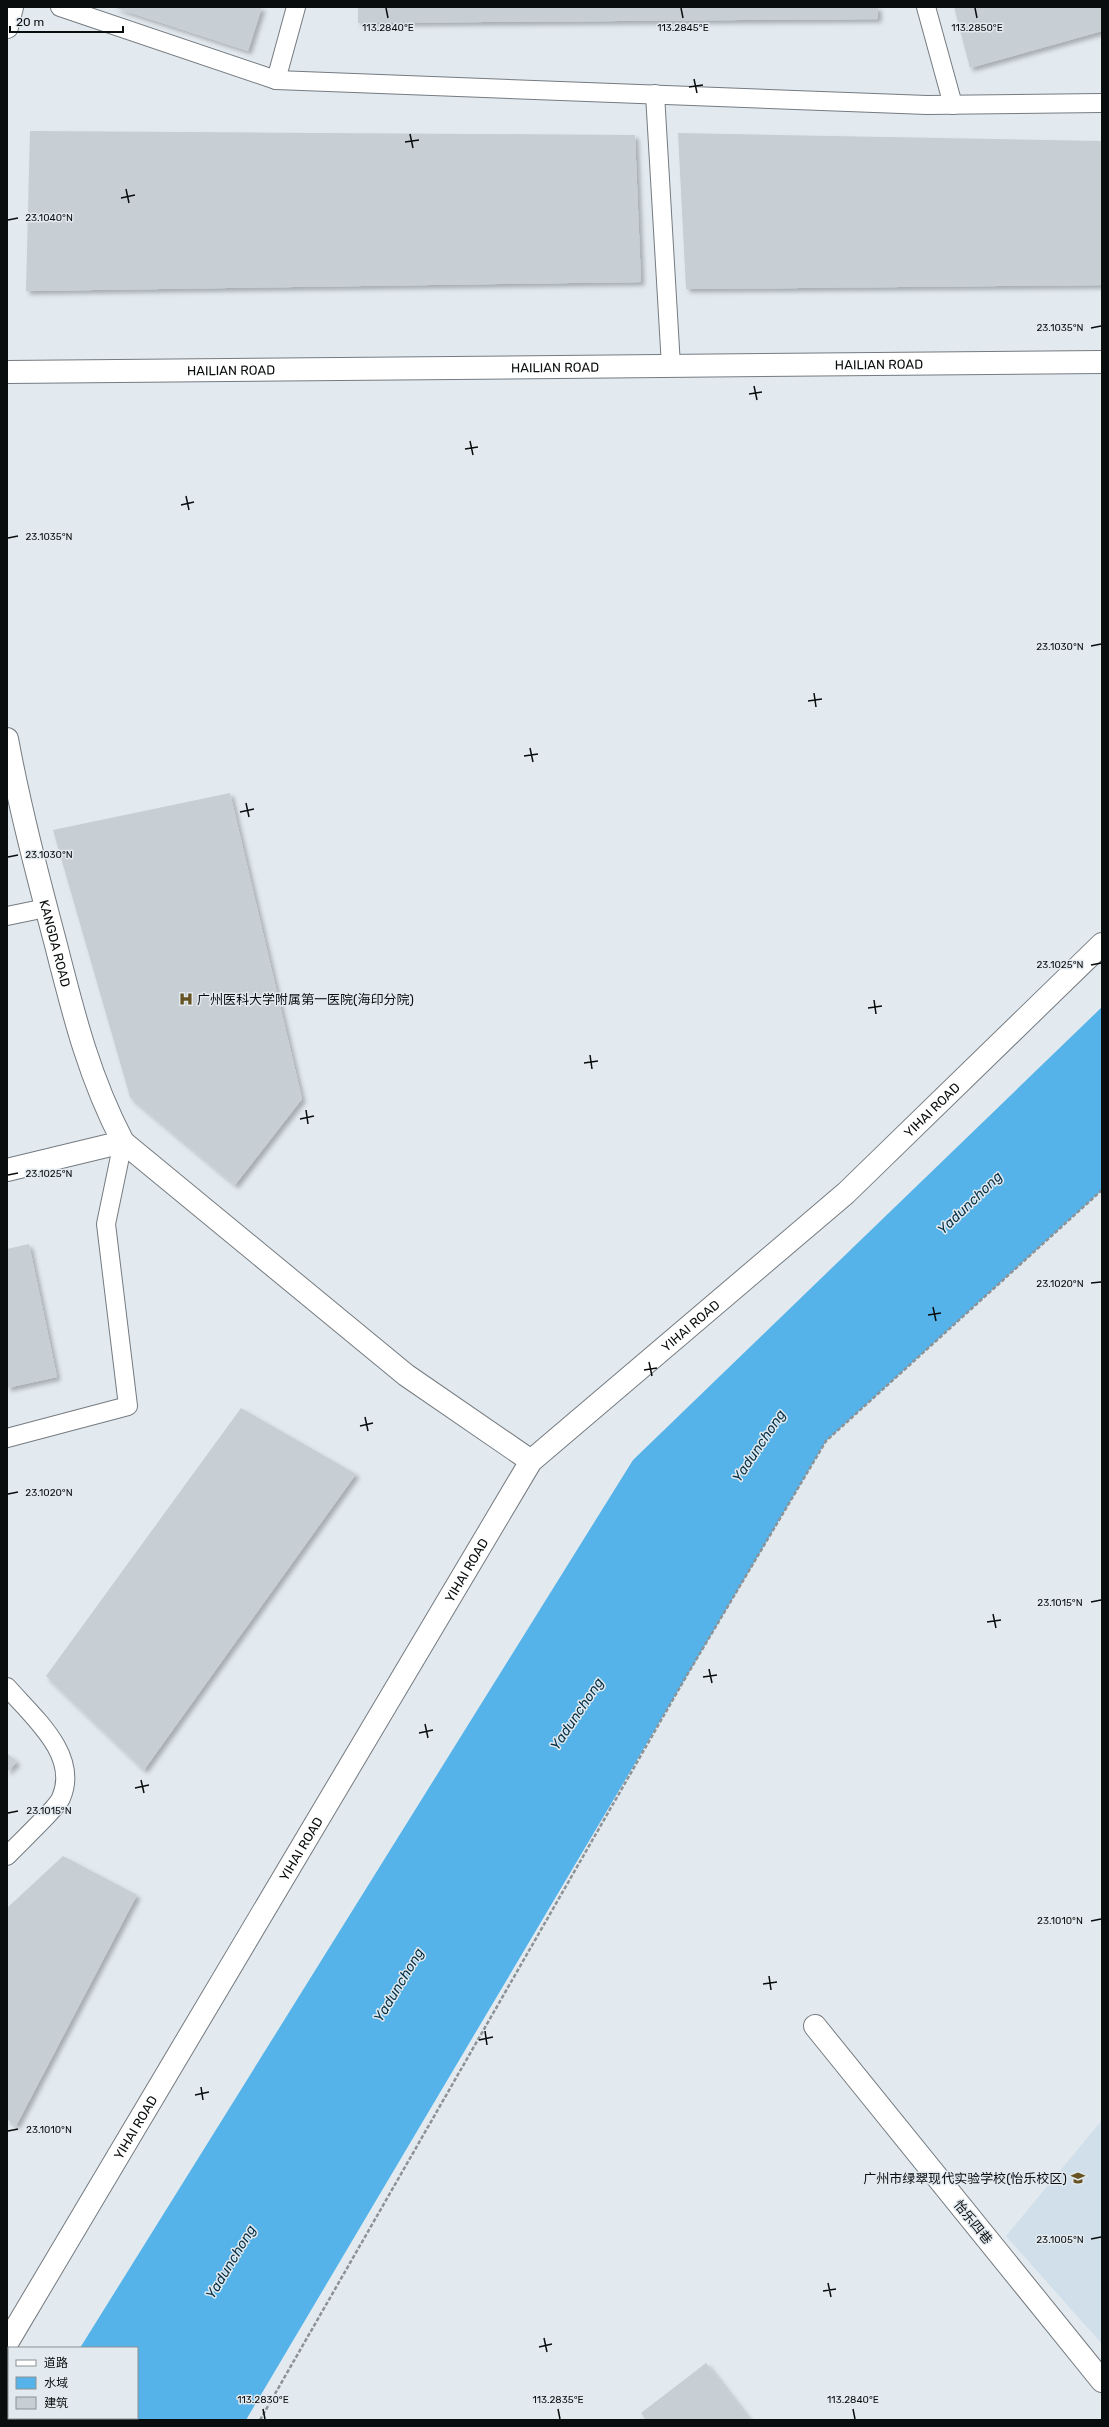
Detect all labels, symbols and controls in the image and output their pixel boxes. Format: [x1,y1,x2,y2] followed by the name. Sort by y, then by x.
[10,8,123,34] scale bar
[16,15,44,29] text: 20 m
[362,22,414,34] text: 113.2840°E
[657,22,709,34] text: 113.2845°E
[951,22,1003,34] text: 113.2850°E
[25,212,73,224] text: 23.1040°N
[1036,322,1084,334] text: 23.1035°N
[835,356,923,372] street label: HAILIAN ROAD
[511,359,599,375] street label: HAILIAN ROAD
[187,362,275,378] street label: HAILIAN ROAD
[25,531,73,543] text: 23.1035°N
[1036,641,1084,653] text: 23.1030°N
[25,849,73,861] text: 23.1030°N
[37,898,74,989] street label: KANGDA ROAD
[1037,959,1084,971] text: 23.1025°N
[178,991,194,1007] hospital icon: 广州医科大学附属第一医院(海印分院)
[197,992,414,1007] place label: 广州医科大学附属第一医院(海印分院)
[901,1079,963,1140] street label: YIHAI ROAD
[26,1168,73,1180] text: 23.1025°N
[934,1168,1006,1238] water label: Yadunchong
[1036,1278,1084,1290] text: 23.1020°N
[658,1297,722,1354] street label: YIHAI ROAD
[729,1407,789,1485] water label: Yadunchong
[25,1487,73,1499] text: 23.1020°N
[441,1535,491,1605] street label: YIHAI ROAD
[1037,1597,1083,1609] text: 23.1015°N
[547,1675,607,1753] water label: Yadunchong
[26,1805,72,1817] text: 23.1015°N
[276,1814,325,1883] street label: YIHAI ROAD
[1037,1915,1083,1927] text: 23.1010°N
[370,1945,428,2025] water label: Yadunchong
[110,2093,160,2162] street label: YIHAI ROAD
[26,2124,72,2136] text: 23.1010°N
[1070,2170,1086,2186] school or university icon: 广州市绿翠现代实验学校(怡乐校区)
[863,2171,1067,2186] place label: 广州市绿翠现代实验学校(怡乐校区)
[951,2197,995,2247] street label: 怡乐四巷
[202,2222,260,2302] water label: Yadunchong
[1036,2234,1084,2246] text: 23.1005°N
[8,2347,138,2419] legend
[44,2356,68,2370] text: 道路
[44,2376,68,2390] text: 水域
[237,2394,289,2406] text: 113.2830°E
[532,2394,584,2406] text: 113.2835°E
[827,2394,879,2406] text: 113.2840°E
[44,2396,68,2410] text: 建筑

